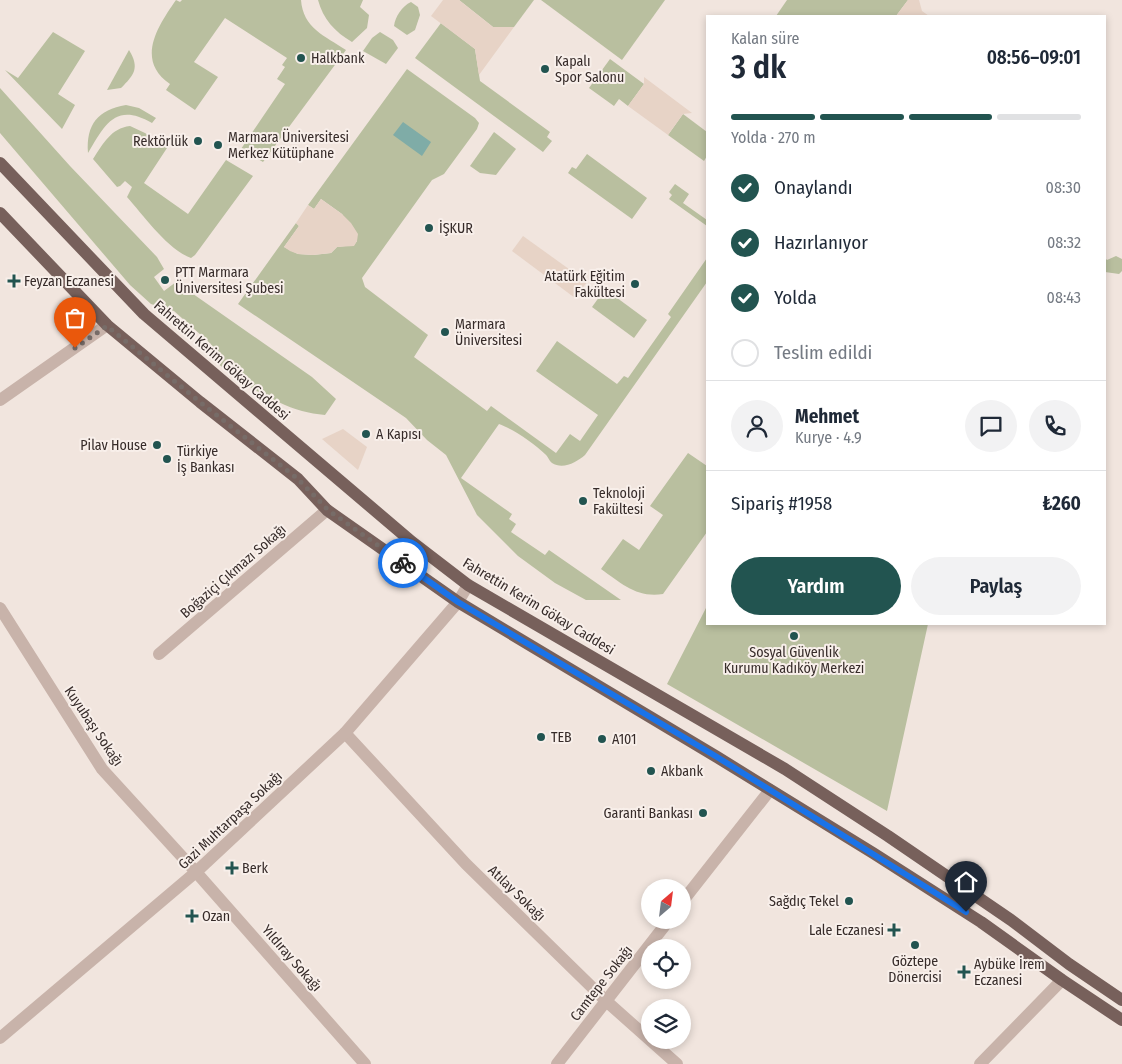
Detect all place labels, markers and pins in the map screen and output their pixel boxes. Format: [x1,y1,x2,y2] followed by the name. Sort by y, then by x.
[311,50,365,67] place label: Halkbank
[295,52,307,64] marker: Halkbank
[555,53,624,86] place label: Kapalı Spor Salonu
[539,63,551,75] marker: Kapalı Spor Salonu
[228,128,349,162] place label: Marmara Üniversitesi Merkez Kütüphane
[133,133,188,150] place label: Rektörlük
[192,135,204,147] marker: Rektörlük
[212,139,224,151] marker: Marmara Üniversitesi Merkez Kütüphane
[439,220,473,237] place label: İŞKUR
[423,222,435,234] marker: İŞKUR
[175,264,284,297] place label: PTT Marmara Üniversitesi Şubesi
[544,268,625,301] place label: Atatürk Eğitim Fakültesi
[24,273,114,290] place label: Feyzan Eczanesi
[159,274,171,286] marker: PTT Marmara Üniversitesi Şubesi
[8,275,20,287] marker: Feyzan Eczanesi
[629,278,641,290] marker: Atatürk Eğitim Fakültesi
[54,297,96,348] pin
[455,316,522,349] place label: Marmara Üniversitesi
[439,326,451,338] marker: Marmara Üniversitesi
[376,426,421,443] place label: A Kapısı
[360,428,372,440] marker: A Kapısı
[80,437,147,454] place label: Pilav House
[151,439,163,451] marker: Pilav House
[177,443,234,476] place label: Türkiye İş Bankası
[161,453,173,465] marker: Türkiye İş Bankası
[593,485,645,518] place label: Teknoloji Fakültesi
[577,495,589,507] marker: Teknoloji Fakültesi
[788,630,800,642] marker: Sosyal Güvenlik Kurumu Kadıköy Merkezi
[724,644,864,677] place label: Sosyal Güvenlik Kurumu Kadıköy Merkezi
[551,729,572,746] place label: TEB
[535,731,547,743] marker: TEB
[612,731,637,748] place label: A101
[596,733,608,745] marker: A101
[661,763,703,780] place label: Akbank
[645,765,657,777] marker: Akbank
[604,805,693,822] place label: Garanti Bankası
[697,807,709,819] marker: Garanti Bankası
[242,860,268,877] place label: Berk
[945,861,987,912] pin
[226,862,238,874] marker: Berk
[769,893,839,910] place label: Sağdıç Tekel
[843,895,855,907] marker: Sağdıç Tekel
[202,908,230,925] place label: Ozan
[186,910,198,922] marker: Ozan
[809,922,884,939] place label: Lale Eczanesi
[888,924,900,936] marker: Lale Eczanesi
[909,939,921,951] marker: Göztepe Dönercisi
[888,953,942,986] place label: Göztepe Dönercisi
[974,956,1045,989] place label: Aybüke İrem Eczanesi
[958,966,970,978] marker: Aybüke İrem Eczanesi

